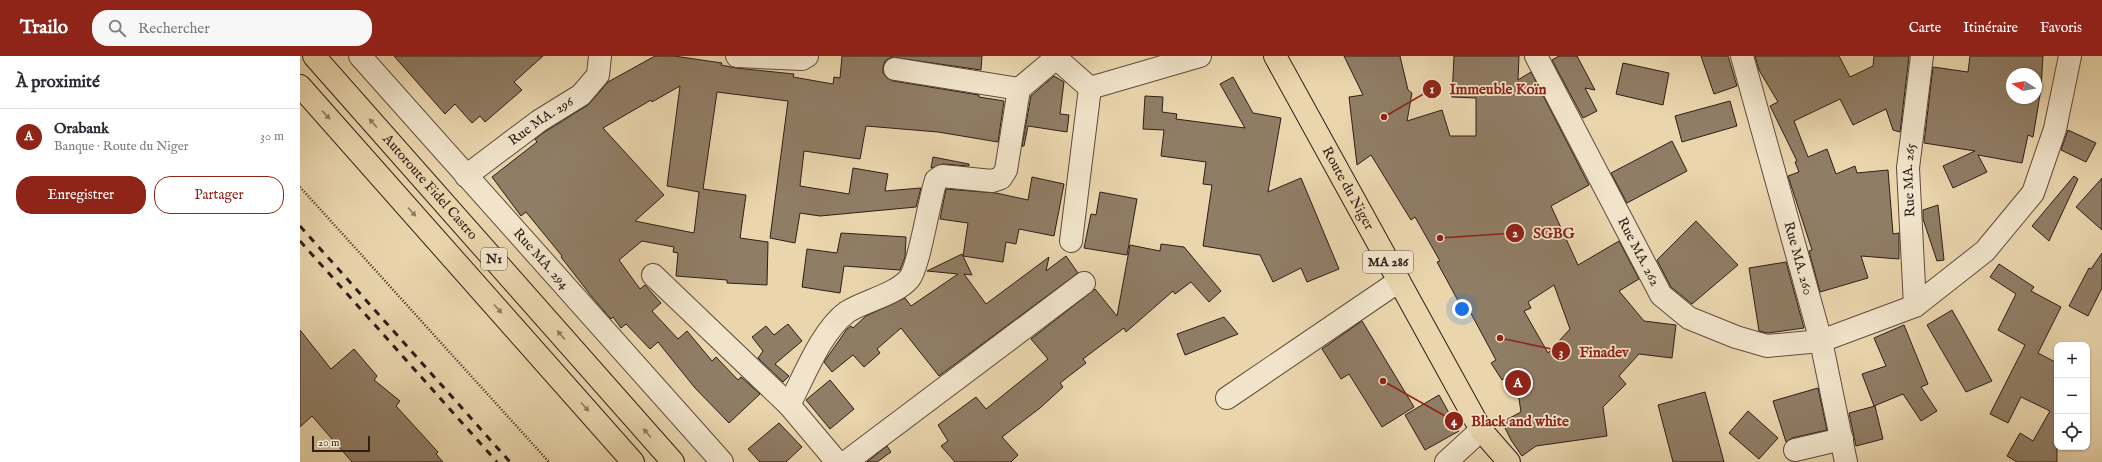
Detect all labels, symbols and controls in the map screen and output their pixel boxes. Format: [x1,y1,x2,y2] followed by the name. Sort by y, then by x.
[92,10,372,46] search box
[20,16,68,40] text: Trailo
[106,17,128,39] icon: search
[138,19,210,38] text: Rechercher
[1909,19,1941,37] text: Carte
[1963,19,2018,37] text: Itinéraire
[2040,19,2082,37] text: Favoris
[2006,68,2042,104] north arrow
[16,72,100,93] text: À proximité
[1422,75,1555,102] callout: Immeuble Koïn
[1449,80,1547,99] text: Immeuble Koïn
[1430,82,1435,97] text: 1
[505,92,578,150] street label: Rue MA. 296
[321,110,331,120] one-way arrow
[368,118,378,128] one-way arrow
[54,119,109,138] text: Orabank
[25,128,33,145] text: A
[260,128,284,145] text: 30 m
[378,130,482,244] street label: Autoroute Fidel Castro
[54,138,189,155] text: Banque · Route du Niger
[1899,142,1920,218] street label: Rue MA. 265
[1318,143,1378,233] street label: Route du Niger
[16,176,146,214] button: Enregistrer
[154,176,284,214] button: Partager
[407,207,417,217] one-way arrow
[1613,214,1664,290] street label: Rue MA. 262
[1505,219,1582,246] callout: SGBG
[1779,219,1817,297] street label: Rue MA. 260
[1533,224,1576,243] text: SGBG
[509,225,573,293] street label: Rue MA. 294
[1512,226,1518,241] text: 2
[481,248,507,270] road number: N1
[1363,251,1413,273] road number: MA 286
[1452,299,1472,319] your location
[494,304,503,315] one-way arrow
[557,330,566,341] one-way arrow
[1551,338,1637,365] callout: Finadev
[2054,342,2090,450] map controls
[2054,342,2090,378] button: +
[1579,343,1630,362] text: Finadev
[1559,345,1563,360] text: 3
[1505,368,1531,398] pin: A
[2054,378,2090,414] button: −
[580,402,589,412] one-way arrow
[1444,407,1577,434] callout: Black and white
[1471,412,1569,431] text: Black and white
[1451,414,1458,429] text: 4
[2054,414,2090,450] button: locate
[643,428,652,438] one-way arrow
[312,434,370,453] scale bar
[318,436,339,450] text: 20 m

